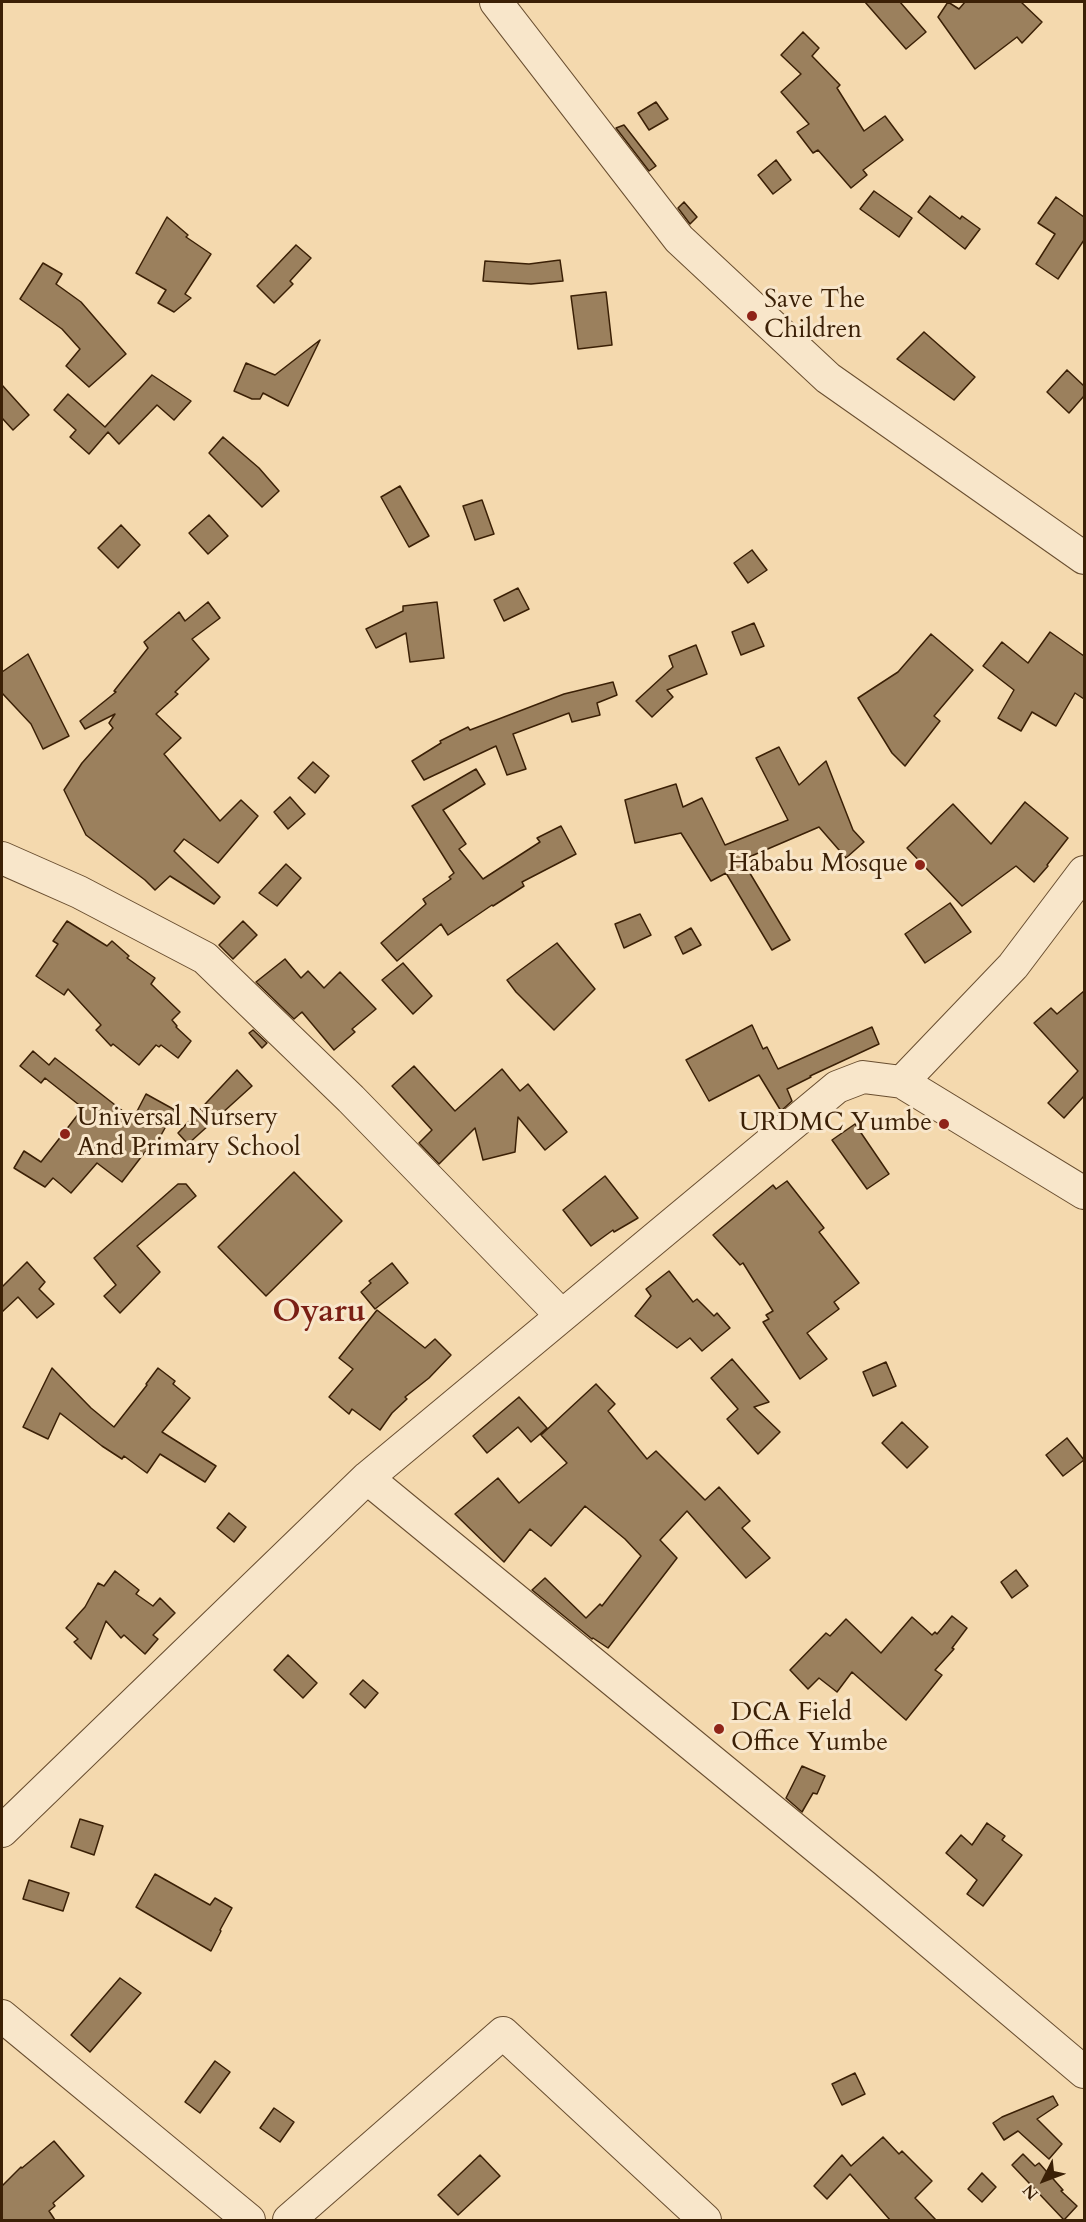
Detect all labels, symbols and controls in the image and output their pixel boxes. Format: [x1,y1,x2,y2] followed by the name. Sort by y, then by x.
[764,285,865,346] place label: Save The Children
[745,309,759,323] marker: Save The Children
[727,849,908,881] place label: Hababu Mosque
[913,858,927,872] marker: Hababu Mosque
[77,1103,301,1164] place label: Universal Nursery And Primary School
[739,1108,932,1140] place label: URDMC Yumbe
[937,1117,951,1131] marker: URDMC Yumbe
[58,1127,72,1141] marker: Universal Nursery And Primary School
[272,1295,366,1333] district label: Oyaru
[731,1698,888,1760] place label: DCA Field Office Yumbe
[712,1722,726,1736] marker: DCA Field Office Yumbe
[1014,2150,1074,2210] north arrow
[1018,2180,1043,2205] text: N

